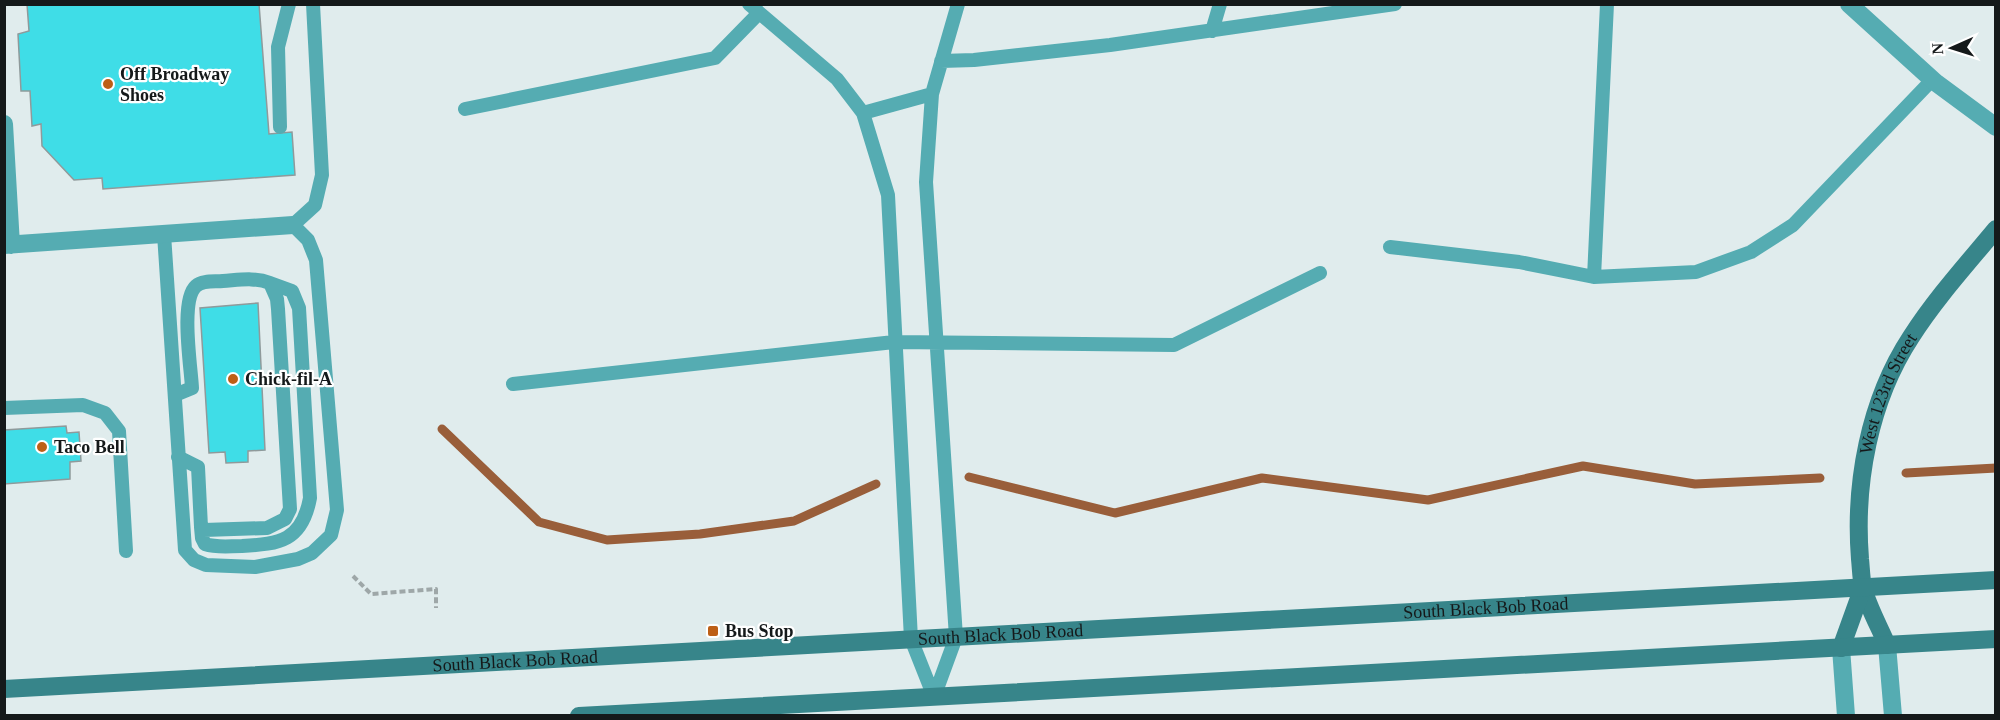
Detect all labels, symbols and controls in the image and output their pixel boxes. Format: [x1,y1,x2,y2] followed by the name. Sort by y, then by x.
[1922,18,1982,78] north arrow
[1929,42,1946,55] text: N
[120,64,229,105] place label: Off Broadway Shoes
[101,77,115,91] marker: Off Broadway Shoes
[1856,329,1921,456] street label: West 123rd Street
[245,369,332,389] place label: Chick-fil-A
[226,372,240,386] marker: Chick-fil-A
[54,437,125,457] place label: Taco Bell
[35,440,49,454] marker: Taco Bell
[1403,593,1569,622] street label: South Black Bob Road
[917,620,1084,649] street label: South Black Bob Road
[725,621,794,641] place label: Bus Stop
[706,624,720,638] marker: Bus Stop
[432,647,598,676] street label: South Black Bob Road

